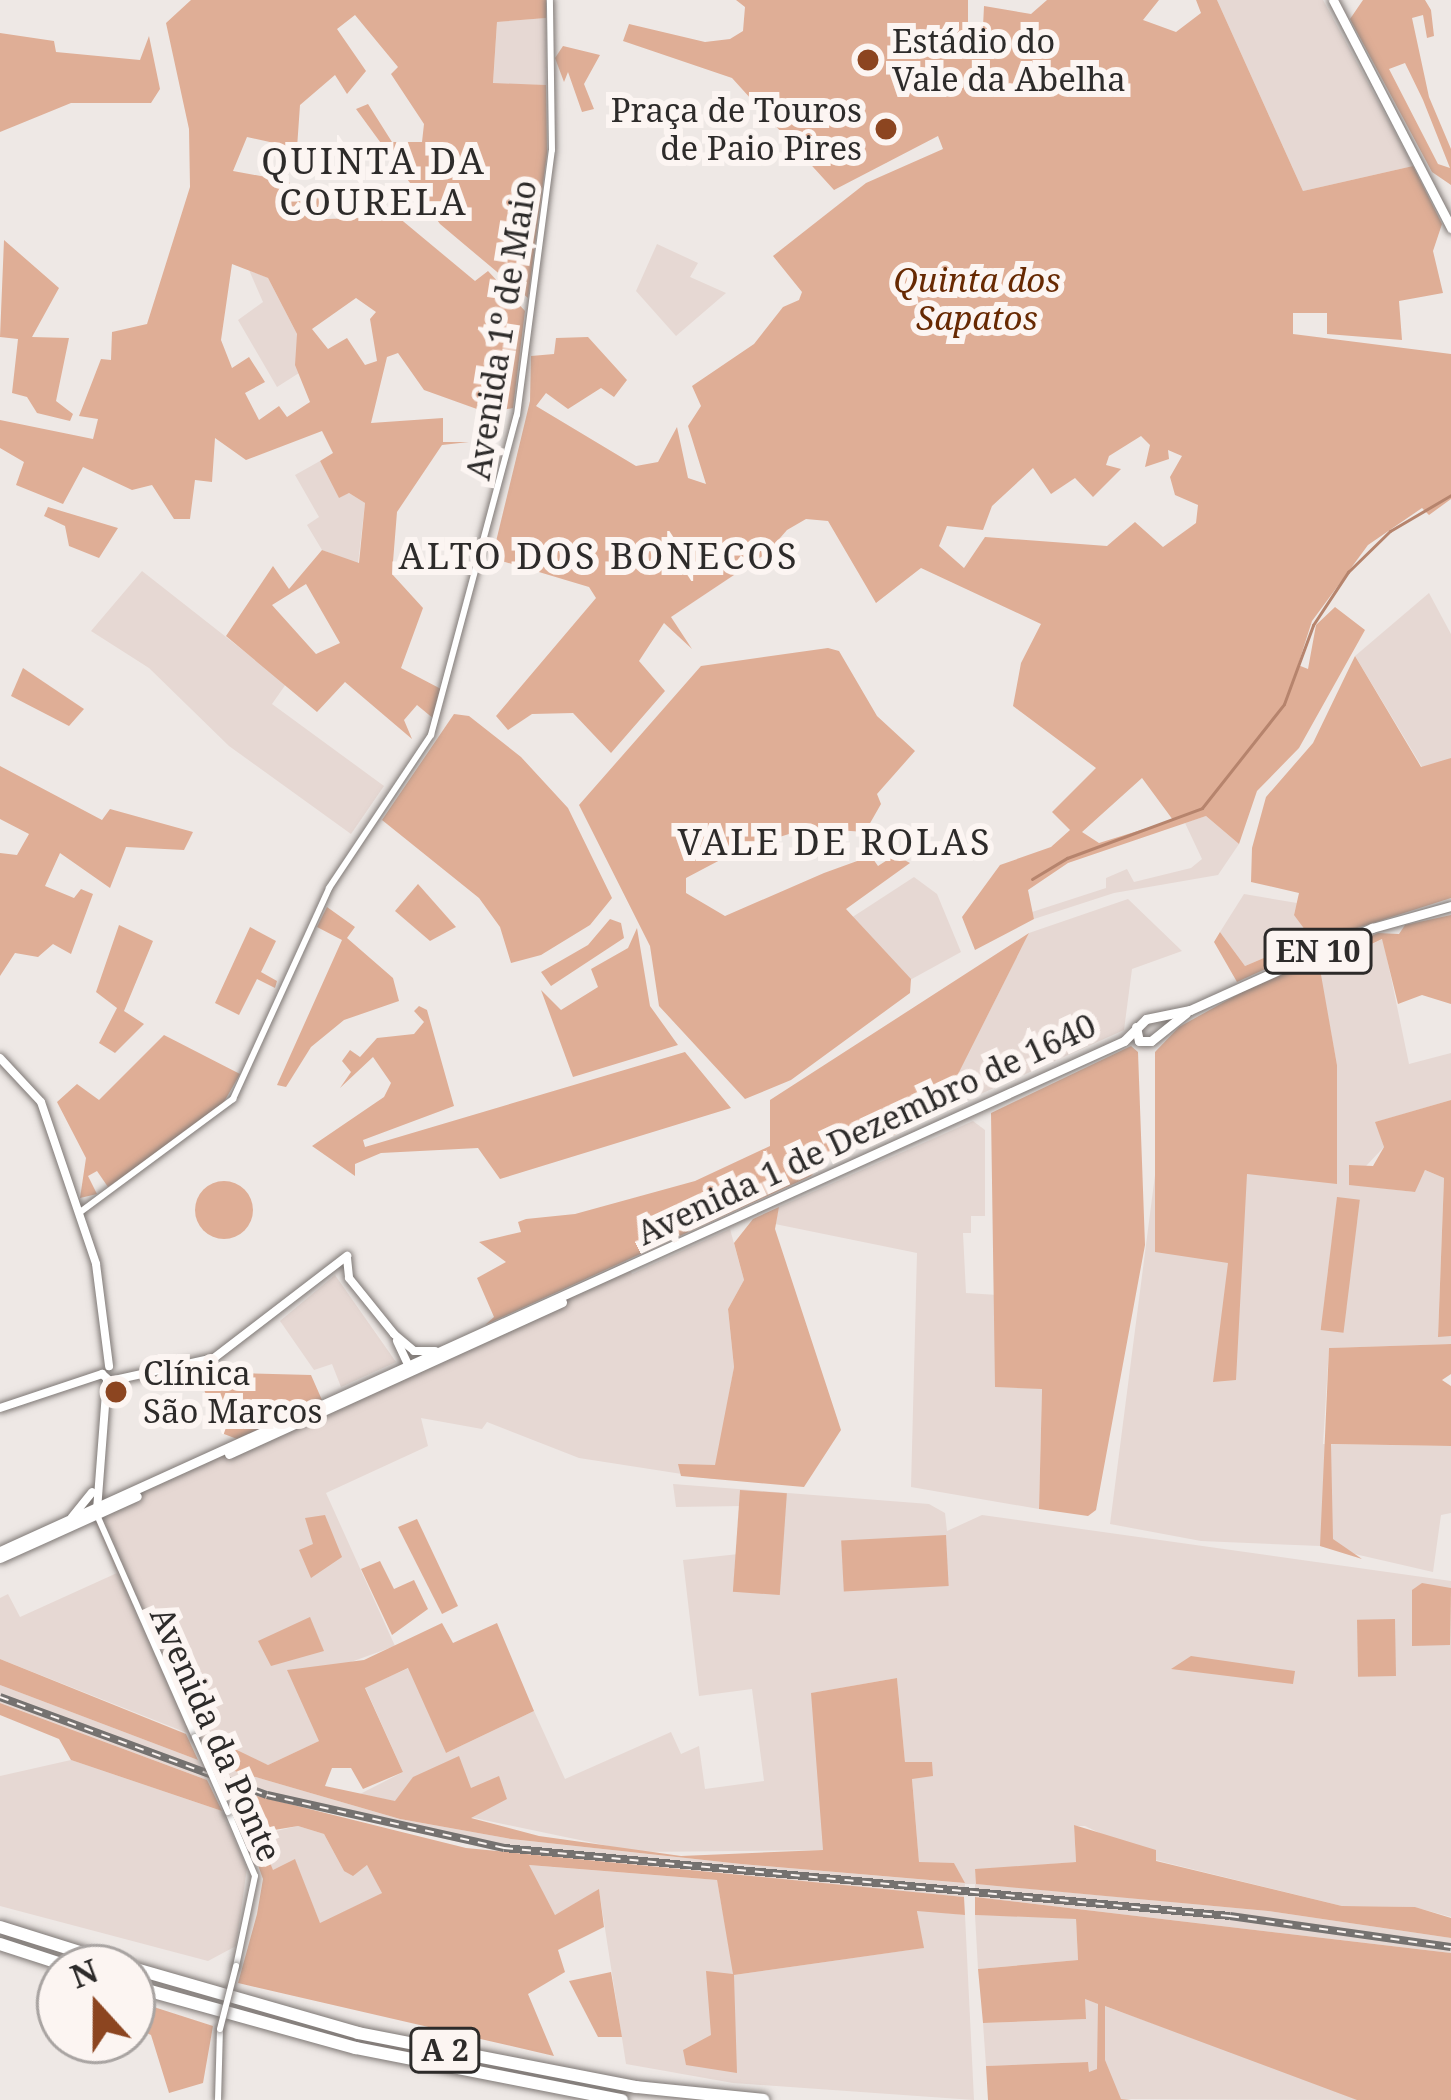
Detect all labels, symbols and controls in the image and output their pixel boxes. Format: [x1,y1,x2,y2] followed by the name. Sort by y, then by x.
[892,21,1126,99] place label: Estádio do Vale da Abelha
[855,47,881,73] marker: Estádio do Vale da Abelha
[611,90,862,168] place label: Praça de Touros de Paio Pires
[873,116,899,142] marker: Praça de Touros de Paio Pires
[261,138,487,223] district label: QUINTA DA COURELA
[458,177,544,483] street label: Avenida 1º de Maio
[893,260,1061,338] park label: Quinta dos Sapatos
[398,534,800,578] district label: ALTO DOS BONECOS
[678,820,992,864] district label: VALE DE ROLAS
[1261,927,1375,975] road number: EN 10
[630,1005,1102,1253] street label: Avenida 1 de Dezembro de 1640
[143,1353,322,1431] place label: Clínica São Marcos
[100,1376,132,1408] marker: Clínica São Marcos
[142,1601,290,1867] street label: Avenida da Ponte
[36,1944,156,2064] north arrow
[64,1947,104,1998] text: N
[409,2026,481,2074] road number: A 2

